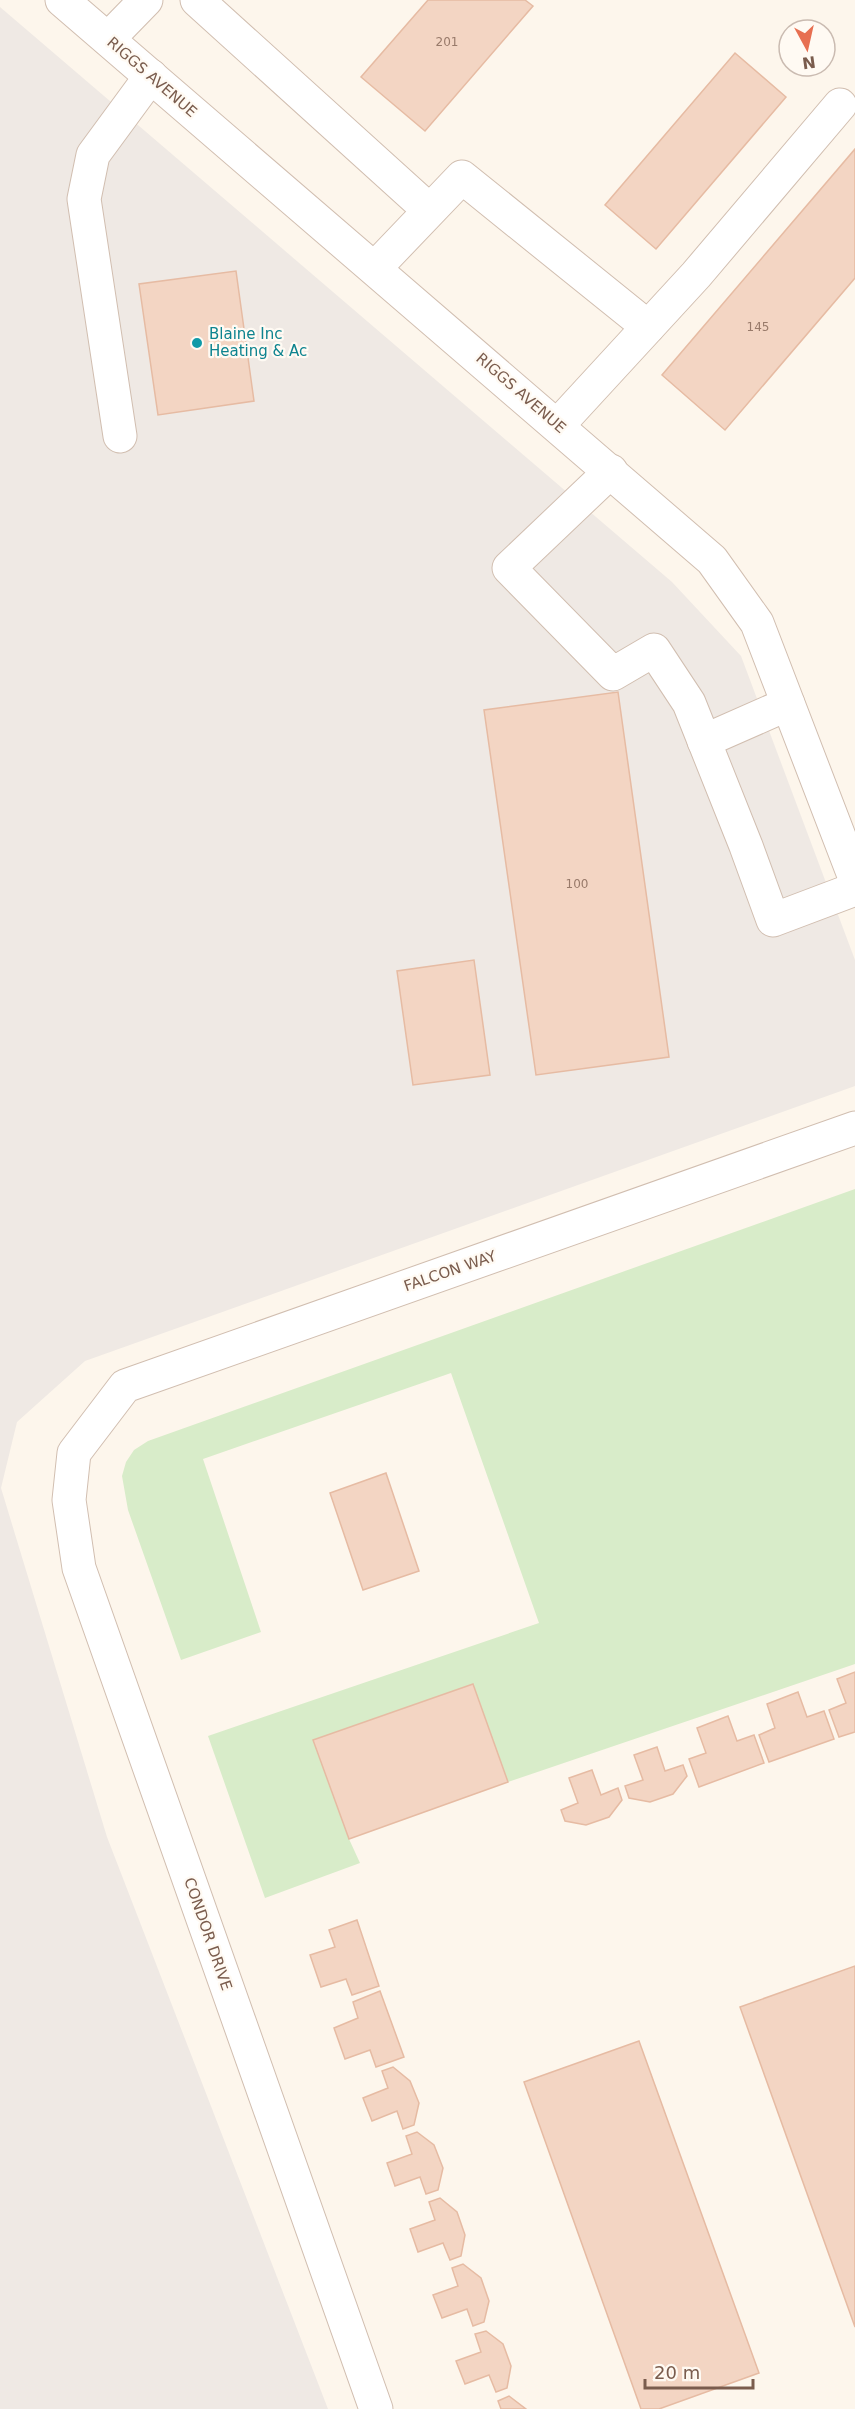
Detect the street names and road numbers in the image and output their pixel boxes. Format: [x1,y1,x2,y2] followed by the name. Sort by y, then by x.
[103,33,201,121] street label: RIGGS AVENUE
[472,349,570,437] street label: RIGGS AVENUE
[401,1247,499,1295] street label: FALCON WAY
[180,1875,236,1993] street label: CONDOR DRIVE

